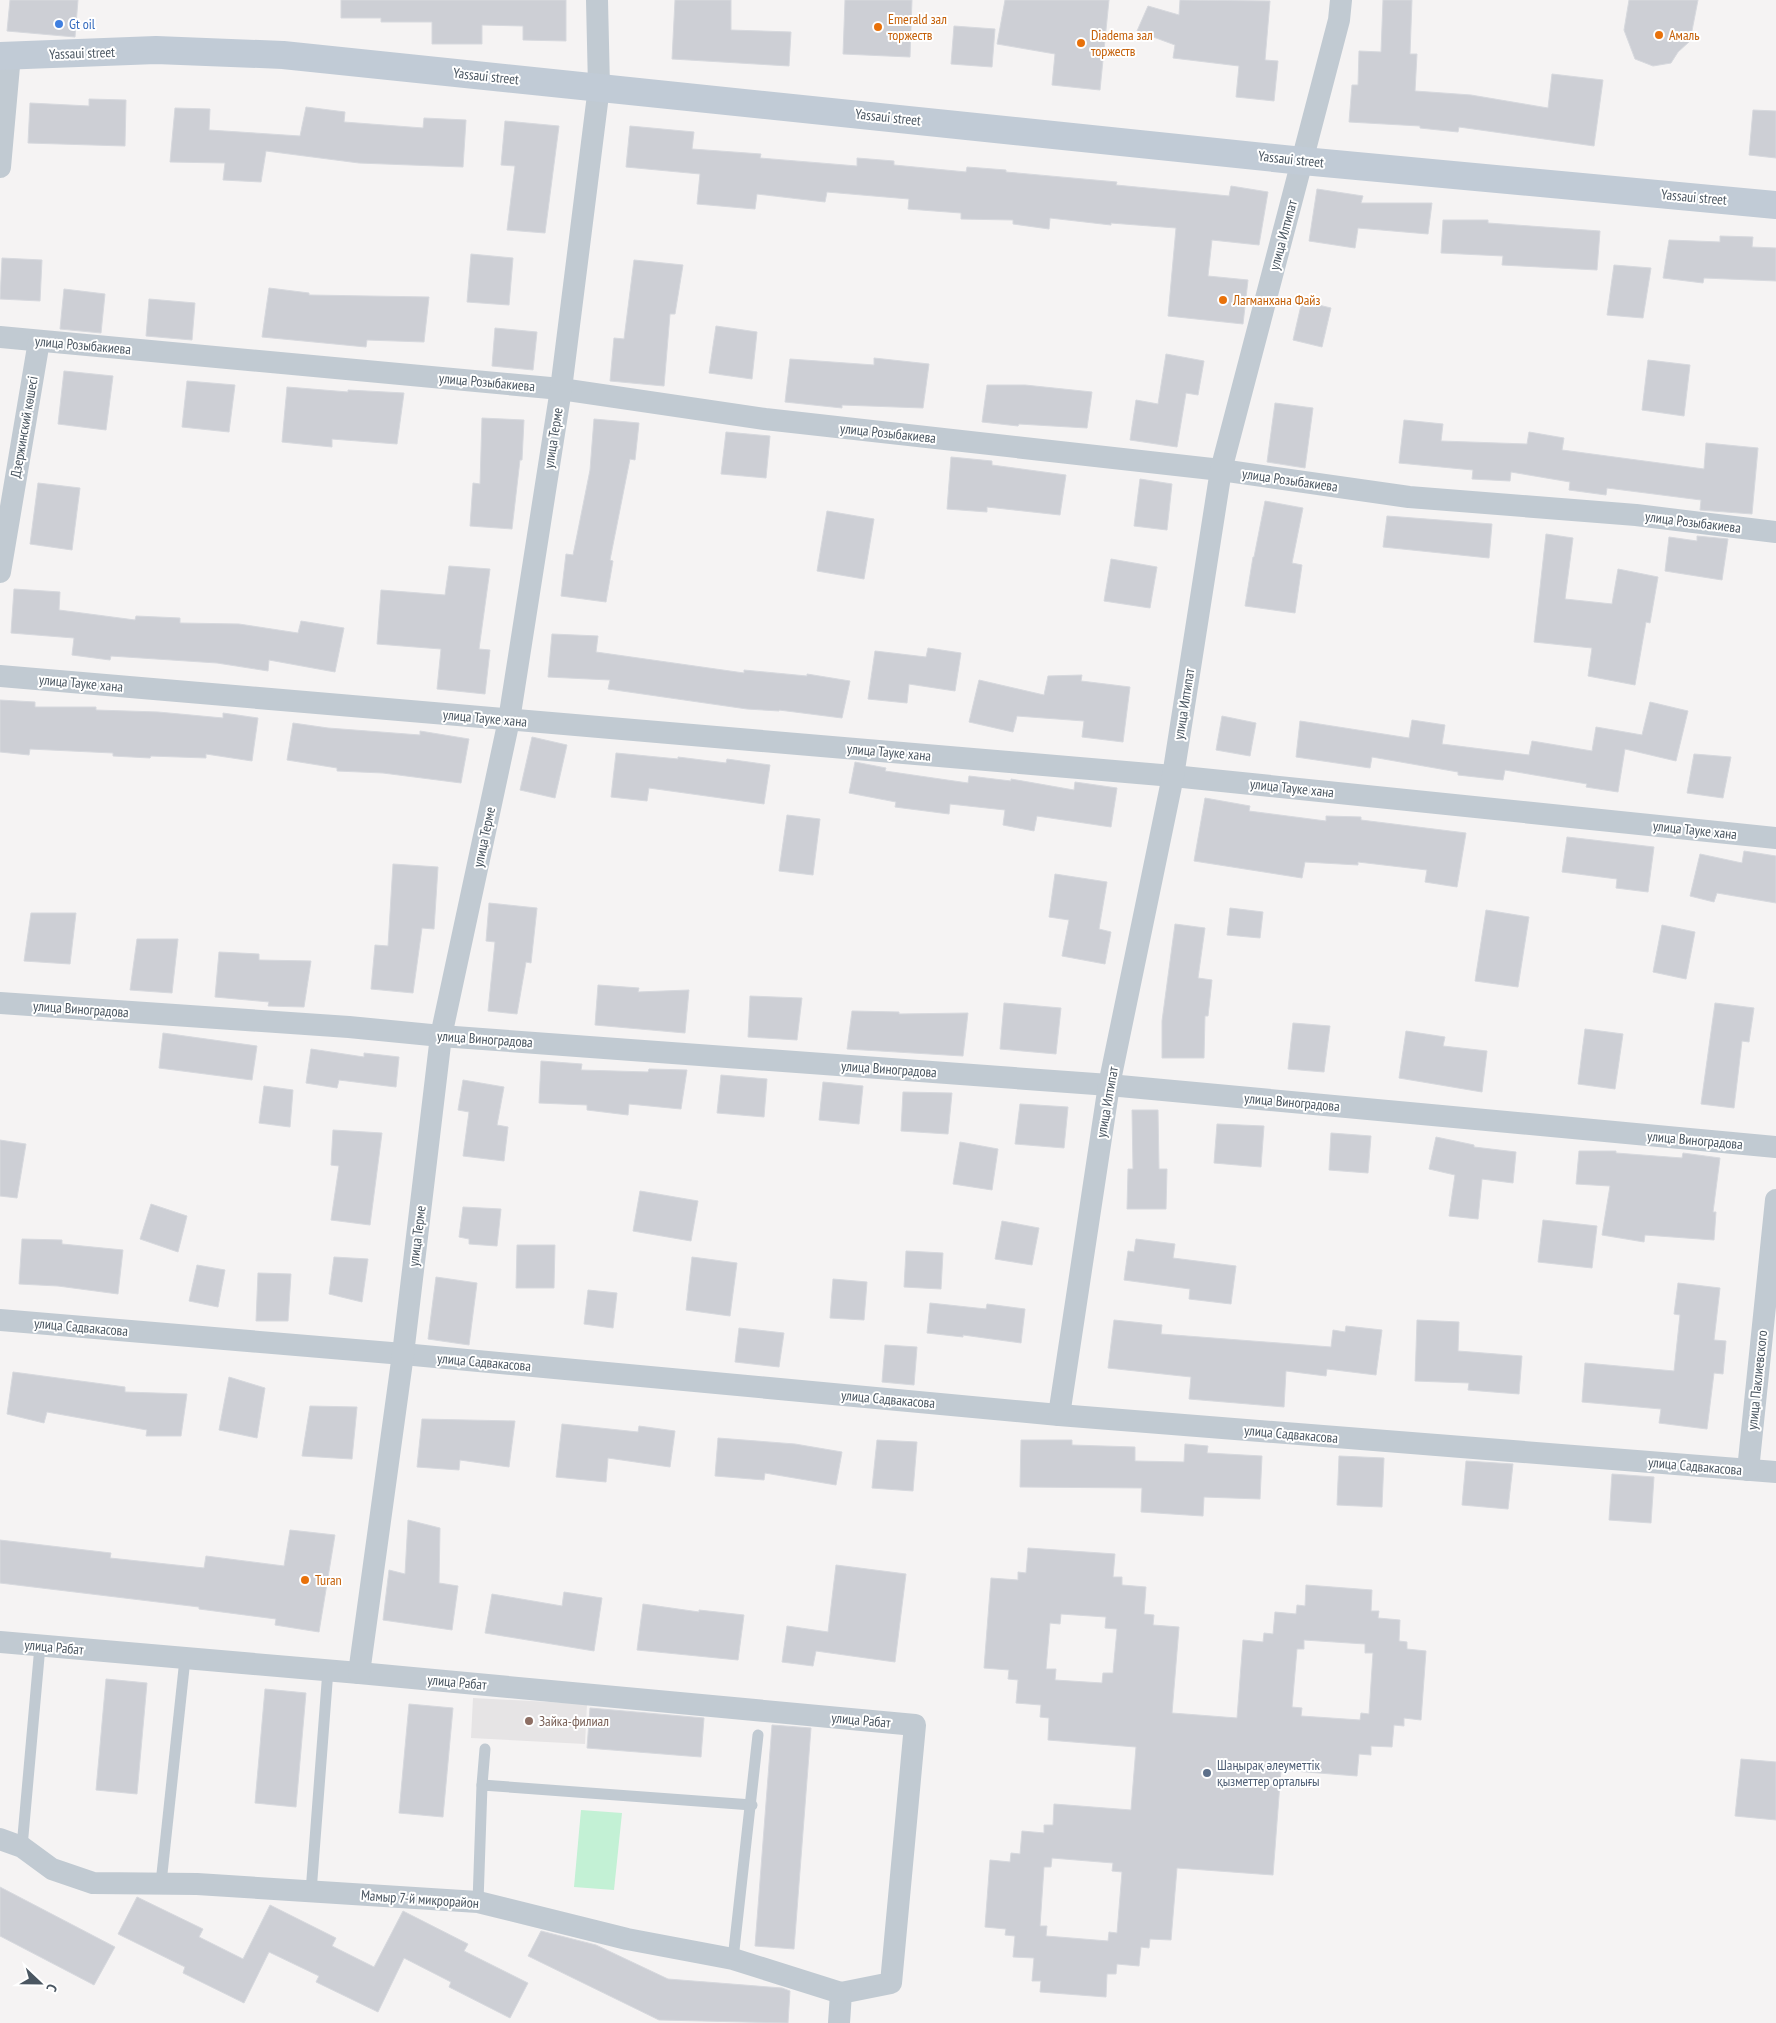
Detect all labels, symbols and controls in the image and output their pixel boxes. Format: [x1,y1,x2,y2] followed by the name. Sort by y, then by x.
[888,10,947,44] place label: Emerald зал торжеств
[69,15,96,33] place label: Gt oil
[53,18,65,30] marker: Gt oil
[872,21,884,33] marker: Emerald зал торжеств
[1091,26,1153,60] place label: Diadema зал торжеств
[1669,26,1700,44] place label: Амаль
[1653,29,1665,41] marker: Амаль
[1075,37,1087,49] marker: Diadema зал торжеств
[49,43,115,63] street label: Yassaui street
[452,64,520,88] street label: Yassaui street
[854,105,922,129] street label: Yassaui street
[1257,147,1325,171] street label: Yassaui street
[1660,185,1728,209] street label: Yassaui street
[1265,198,1301,272] street label: улица Илтипат
[1232,291,1320,309] place label: Лагманхана Файз
[1217,294,1229,306] marker: Лагманхана Файз
[34,332,132,358] street label: улица Розыбакиева
[438,369,536,395] street label: улица Розыбакиева
[6,375,42,479] street label: Дзержинский көшесі
[539,406,567,470] street label: улица Терме
[839,419,937,447] street label: улица Розыбакиева
[1241,464,1339,496] street label: улица Розыбакиева
[1644,507,1742,537] street label: улица Розыбакиева
[1169,667,1199,741] street label: улица Илтипат
[38,670,124,696] street label: улица Тауке хана
[442,705,528,731] street label: улица Тауке хана
[846,739,932,765] street label: улица Тауке хана
[1249,775,1335,801] street label: улица Тауке хана
[469,805,499,869] street label: улица Терме
[1652,817,1738,843] street label: улица Тауке хана
[33,997,129,1021] street label: улица Виноградова
[437,1027,533,1051] street label: улица Виноградова
[841,1057,937,1081] street label: улица Виноградова
[1092,1065,1122,1139] street label: улица Илтипат
[1243,1089,1341,1115] street label: улица Виноградова
[1646,1127,1744,1153] street label: улица Виноградова
[404,1204,430,1267] street label: улица Терме
[33,1314,129,1340] street label: улица Садвакасова
[1743,1329,1771,1431] street label: улица Паклиевского
[436,1349,532,1375] street label: улица Садвакасова
[840,1386,936,1412] street label: улица Садвакасова
[1243,1421,1339,1447] street label: улица Садвакасова
[1647,1453,1743,1479] street label: улица Садвакасова
[315,1571,342,1589] place label: Turan
[299,1574,311,1586] marker: Turan
[24,1635,85,1659] street label: улица Рабат
[427,1670,488,1694] street label: улица Рабат
[831,1708,892,1732] street label: улица Рабат
[539,1712,609,1730] place label: Зайка-филиал
[523,1715,535,1727] marker: Зайка-филиал
[1217,1756,1320,1790] place label: Шаңырақ әлеуметтік қызметтер орталығы
[1201,1767,1213,1779] marker: Шаңырақ әлеуметтік қызметтер орталығы
[360,1886,480,1912] street label: Мамыр 7-й микрорайон
[15,1958,65,2008] north arrow
[42,1982,62,1995] text: С

